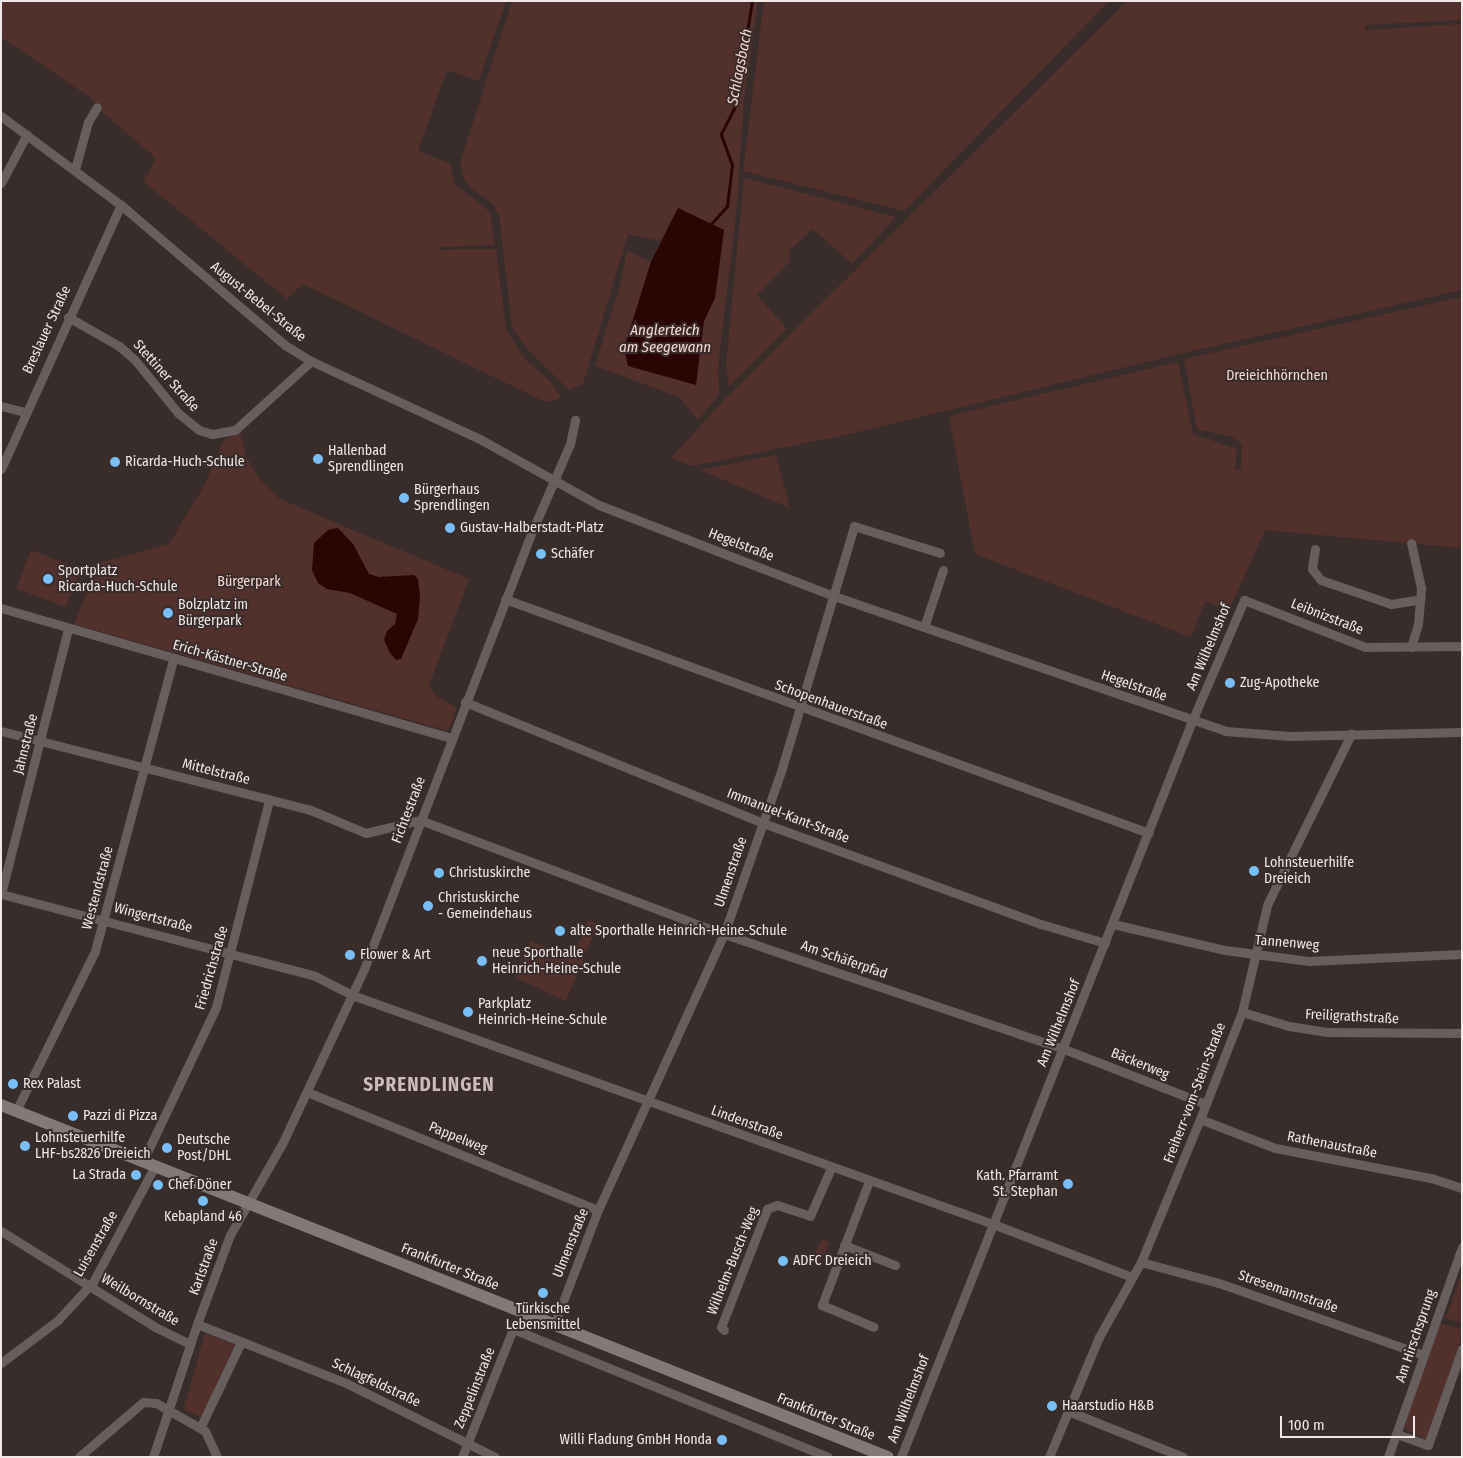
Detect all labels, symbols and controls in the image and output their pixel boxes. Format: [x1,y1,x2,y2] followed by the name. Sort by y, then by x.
[724,27,756,107] water label: Schlagsbach
[207,258,309,346] street label: August-Bebel-Straße
[19,283,75,377] street label: Breslauer Straße
[619,321,711,356] water label: Anglerteich am Seegewann
[129,337,203,415] street label: Stettiner Straße
[1226,368,1328,384] park label: Dreieichhörnchen
[328,443,404,476] place label: Hallenbad Sprendlingen
[312,453,324,465] marker: Hallenbad Sprendlingen
[125,454,245,470] place label: Ricarda-Huch-Schule
[109,456,121,468] marker: Ricarda-Huch-Schule
[414,482,490,514] place label: Bürgerhaus Sprendlingen
[398,492,410,504] marker: Bürgerhaus Sprendlingen
[460,520,603,536] place label: Gustav-Halberstadt-Platz
[444,522,456,534] marker: Gustav-Halberstadt-Platz
[706,525,776,565] street label: Hegelstraße
[551,546,594,562] place label: Schäfer
[535,548,547,560] marker: Schäfer
[58,563,178,596] place label: Sportplatz Ricarda-Huch-Schule
[42,573,54,585] marker: Sportplatz Ricarda-Huch-Schule
[217,574,281,590] park label: Bürgerpark
[1288,595,1366,639] street label: Leibnizstraße
[178,597,248,630] place label: Bolzplatz im Bürgerpark
[1183,601,1235,693] street label: Am Wilhelmshof
[162,607,174,619] marker: Bolzplatz im Bürgerpark
[171,637,289,685] street label: Erich-Kästner-Straße
[1099,667,1169,705] street label: Hegelstraße
[1240,675,1319,691] place label: Zug-Apotheke
[772,677,890,733] street label: Schopenhauerstraße
[1224,677,1236,689] marker: Zug-Apotheke
[10,712,42,776] street label: Jahnstraße
[180,755,252,789] street label: Mittelstraße
[389,774,429,846] street label: Fichtestraße
[724,785,852,847] street label: Immanuel-Kant-Straße
[711,835,751,909] street label: Ulmenstraße
[79,844,117,932] street label: Westendstraße
[1264,855,1354,888] place label: Lohnsteuerhilfe Dreieich
[449,865,530,881] place label: Christuskirche
[1248,865,1260,877] marker: Lohnsteuerhilfe Dreieich
[433,867,445,879] marker: Christuskirche
[438,890,532,922] place label: Christuskirche - Gemeindehaus
[112,899,194,937] street label: Wingertstraße
[422,900,434,912] marker: Christuskirche - Gemeindehaus
[570,923,787,939] place label: alte Sporthalle Heinrich-Heine-Schule
[192,924,232,1012] street label: Friedrichstraße
[554,925,566,937] marker: alte Sporthalle Heinrich-Heine-Schule
[1254,932,1320,954] street label: Tannenweg
[799,937,889,983] street label: Am Schäferpfad
[492,945,621,978] place label: neue Sporthalle Heinrich-Heine-Schule
[360,947,431,963] place label: Flower & Art
[344,949,356,961] marker: Flower & Art
[476,955,488,967] marker: neue Sporthalle Heinrich-Heine-Schule
[1034,977,1084,1069] street label: Am Wilhelmshof
[478,996,607,1028] place label: Parkplatz Heinrich-Heine-Schule
[462,1006,474,1018] marker: Parkplatz Heinrich-Heine-Schule
[1305,1006,1399,1028] street label: Freiligrathstraße
[1160,1020,1230,1166] street label: Freiherr-vom-Stein-Straße
[1108,1045,1172,1083] street label: Bäckerweg
[362,1074,496,1096] district label: SPRENDLINGEN
[23,1076,81,1092] place label: Rex Palast
[7,1078,19,1090] marker: Rex Palast
[709,1102,785,1144] street label: Lindenstraße
[83,1108,157,1124] place label: Pazzi di Pizza
[67,1110,79,1122] marker: Pazzi di Pizza
[426,1119,490,1157] street label: Pappelweg
[1286,1128,1378,1162] street label: Rathenaustraße
[35,1130,151,1162] place label: Lohnsteuerhilfe LHF-bs2826 Dreieich
[177,1132,231,1164] place label: Deutsche Post/DHL
[19,1140,31,1152] marker: Lohnsteuerhilfe LHF-bs2826 Dreieich
[161,1142,173,1154] marker: Deutsche Post/DHL
[73,1167,126,1183] place label: La Strada
[976,1168,1058,1200] place label: Kath. Pfarramt St. Stephan
[130,1169,142,1181] marker: La Strada
[168,1177,232,1193] place label: Chef Döner
[1062,1178,1074,1190] marker: Kath. Pfarramt St. Stephan
[152,1179,164,1191] marker: Chef Döner
[197,1195,209,1207] marker: Kebapland 46
[704,1205,762,1317] street label: Wilhelm-Busch-Weg
[549,1206,593,1280] street label: Ulmenstraße
[70,1208,122,1280] street label: Luisenstraße
[164,1209,242,1225] place label: Kebapland 46
[186,1236,222,1298] street label: Karlstraße
[399,1240,501,1294] street label: Frankfurter Straße
[793,1253,872,1269] place label: ADFC Dreieich
[777,1255,789,1267] marker: ADFC Dreieich
[1236,1267,1340,1317] street label: Stresemannstraße
[98,1270,182,1330] street label: Weilbornstraße
[537,1287,549,1299] marker: Türkische Lebensmittel
[1392,1287,1440,1385] street label: Am Hirschsprung
[506,1301,580,1334] place label: Türkische Lebensmittel
[451,1345,499,1431] street label: Zeppelinstraße
[885,1353,933,1445] street label: Am Wilhelmshof
[329,1355,423,1411] street label: Schlagfeldstraße
[775,1390,877,1444] street label: Frankfurter Straße
[1062,1398,1154,1414] place label: Haarstudio H&B
[1046,1400,1058,1412] marker: Haarstudio H&B
[1283,1406,1418,1438] scale bar
[1288,1416,1325,1434] text: 100 m
[560,1432,712,1448] place label: Willi Fladung GmbH Honda
[716,1434,728,1446] marker: Willi Fladung GmbH Honda

